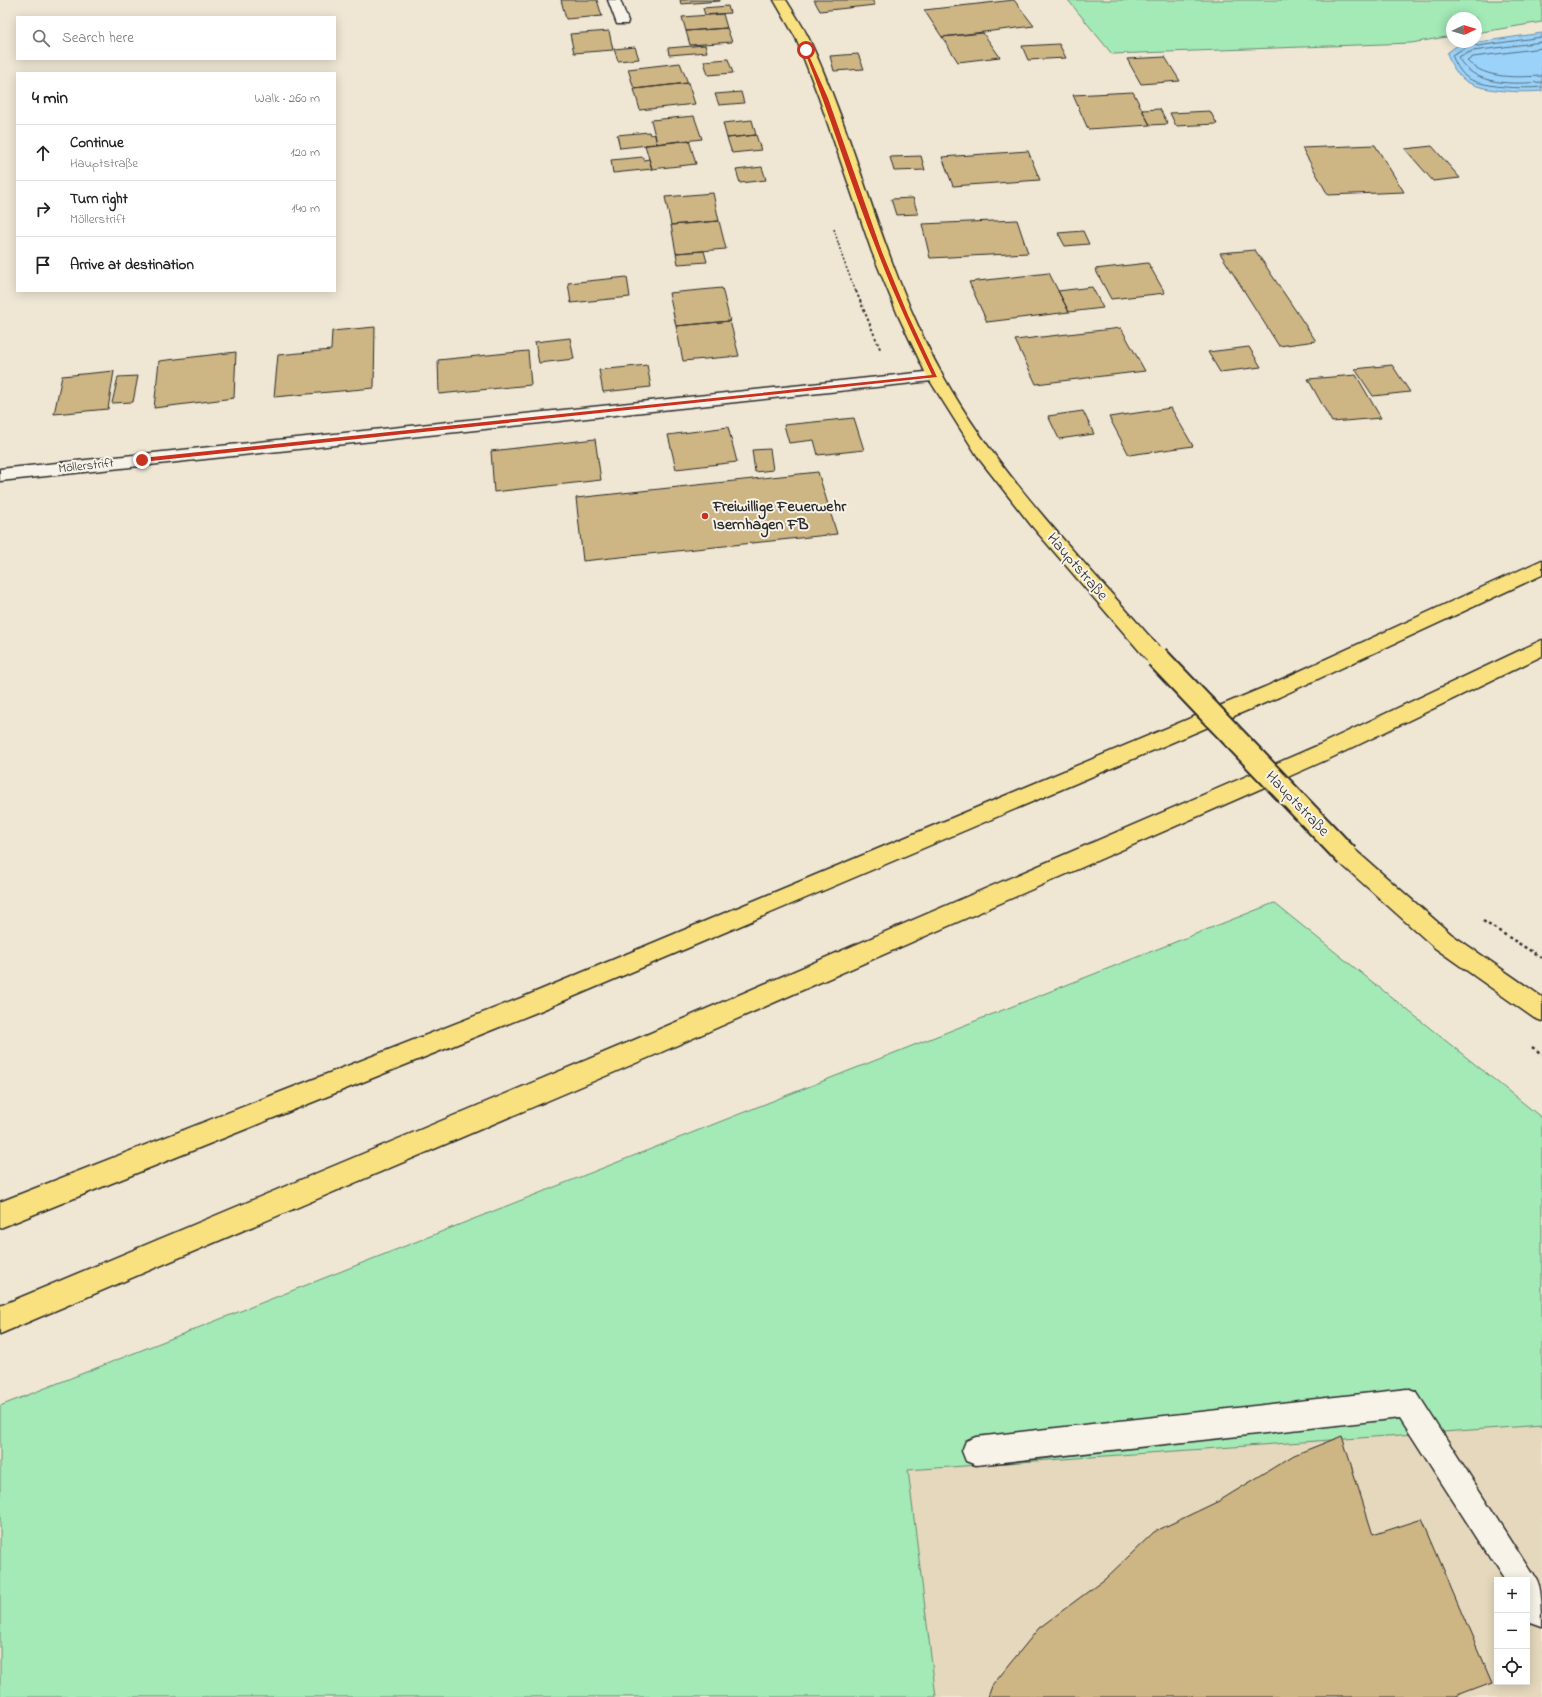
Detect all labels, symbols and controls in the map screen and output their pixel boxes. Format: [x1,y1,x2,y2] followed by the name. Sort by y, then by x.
[1446,12,1482,48] north arrow
[16,16,336,60] search box
[30,27,52,49] icon: search
[62,27,134,49] text: Search here
[797,41,815,59] route start
[32,86,68,111] text: 4 min
[255,89,320,108] text: Walk · 260 m
[70,132,124,154] text: Continue
[32,142,54,164] icon: ahead
[290,143,320,162] text: 120 m
[70,154,138,173] text: Hauptstraße
[70,188,128,210] text: Turn right
[32,198,54,220] icon: right
[292,199,320,218] text: 140 m
[70,210,126,229] text: Möllerstrift
[32,254,54,276] icon: arrive
[70,254,194,276] text: Arrive at destination
[133,451,151,469] route end
[57,454,115,478] street label: Möllerstrift
[712,495,847,538] place label: Freiwillige Feuerwehr Isernhagen FB
[700,511,710,521] marker: Freiwillige Feuerwehr Isernhagen FB
[1040,528,1114,607] street label: Hauptstraße
[1259,766,1335,843] street label: Hauptstraße
[1494,1577,1530,1685] map controls
[1494,1577,1530,1613] button: +
[1494,1613,1530,1649] button: −
[1494,1649,1530,1685] button: locate

